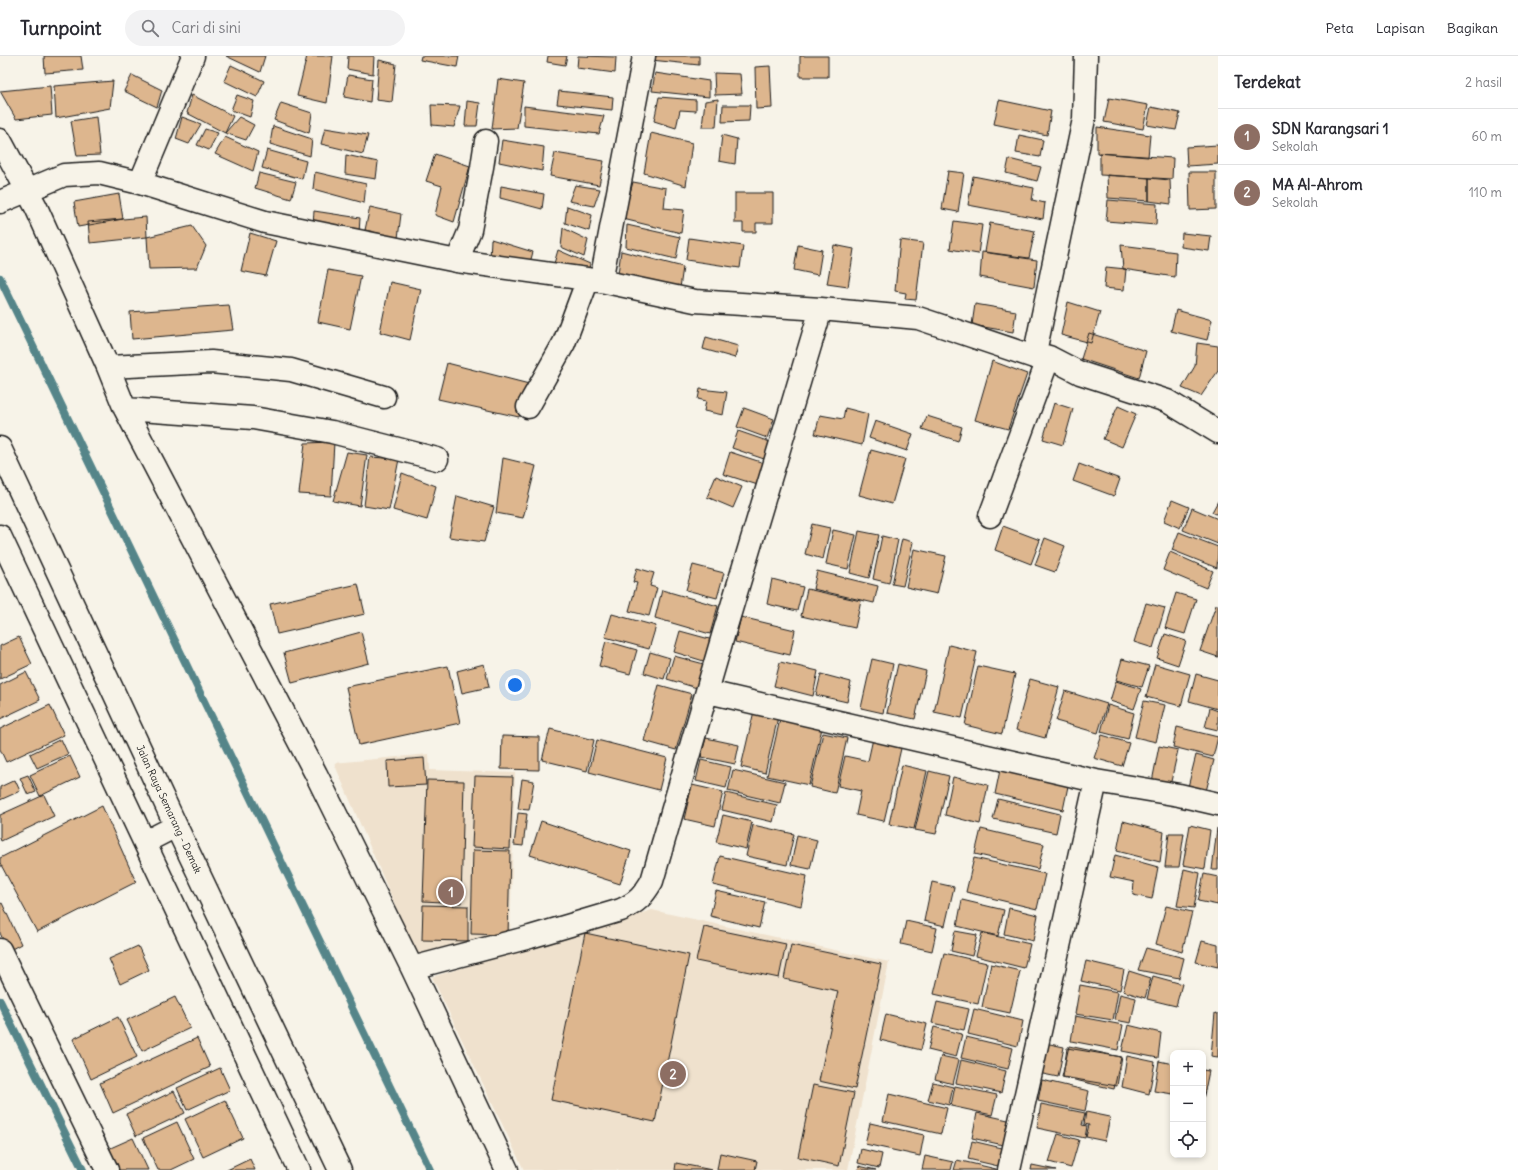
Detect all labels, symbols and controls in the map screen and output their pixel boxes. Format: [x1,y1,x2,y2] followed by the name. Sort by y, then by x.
[125,10,405,46] search box
[20,16,101,40] text: Turnpoint
[139,17,161,39] icon: search
[171,18,241,37] text: Cari di sini
[1326,19,1354,37] text: Peta
[1376,19,1425,37] text: Lapisan
[1447,19,1498,37] text: Bagikan
[1234,71,1301,93] text: Terdekat
[1465,74,1502,91] text: 2 hasil
[1272,119,1389,138] text: SDN Karangsari 1
[1244,128,1250,145] text: 1
[1471,128,1502,145] text: 60 m
[1272,138,1318,155] text: Sekolah
[1272,175,1363,194] text: MA Al-Ahrom
[1243,184,1251,201] text: 2
[1469,184,1502,201] text: 110 m
[1272,194,1318,211] text: Sekolah
[505,675,525,695] your location
[133,743,205,875] street label: Jalan Raya Semarang - Demak
[438,877,464,907] pin: 1
[1170,1050,1206,1158] map controls
[1170,1050,1206,1086] button: +
[660,1059,686,1089] pin: 2
[1170,1086,1206,1122] button: −
[1170,1122,1206,1158] button: locate

